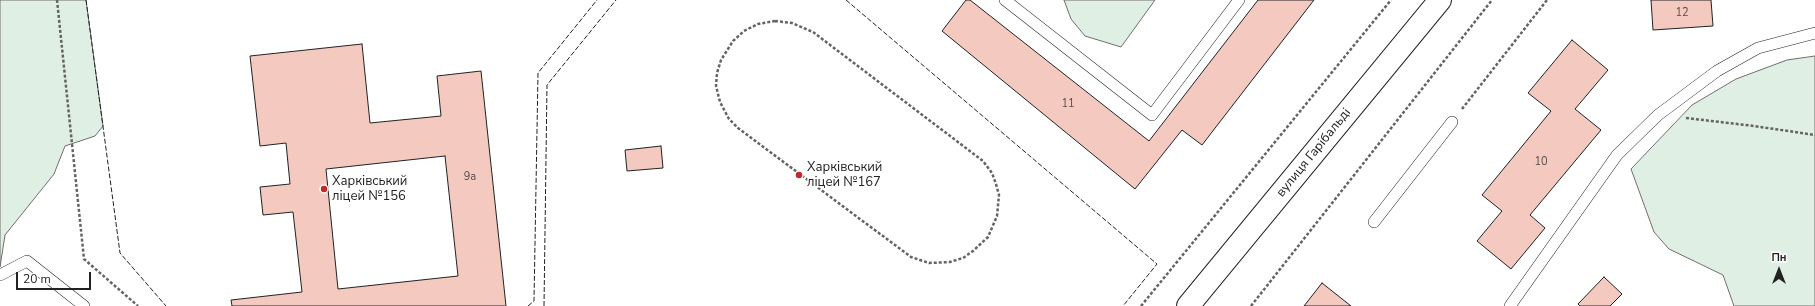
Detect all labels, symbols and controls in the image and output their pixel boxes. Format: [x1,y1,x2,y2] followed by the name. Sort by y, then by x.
[1675,6,1689,20] house number: 12
[1061,97,1075,111] house number: 11
[1273,106,1355,200] street label: вулиця Гарібальді
[1534,155,1548,169] house number: 10
[807,160,882,191] place label: Харківський ліцей №167
[464,170,476,184] house number: 9а
[794,170,804,180] marker: Харківський ліцей №167
[332,174,407,205] place label: Харківський ліцей №156
[319,184,329,194] marker: Харківський ліцей №156
[1759,250,1799,290] north arrow
[1771,250,1787,265] text: Пн
[18,264,93,290] scale bar
[23,271,51,287] text: 20 m

